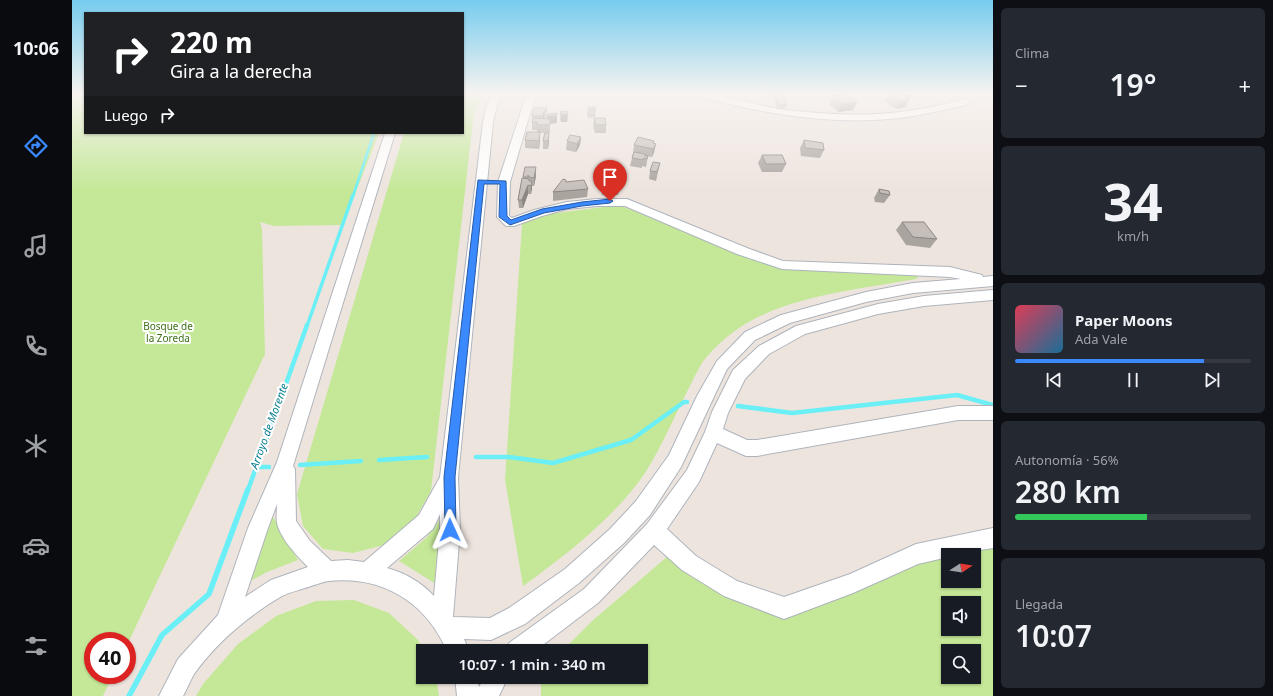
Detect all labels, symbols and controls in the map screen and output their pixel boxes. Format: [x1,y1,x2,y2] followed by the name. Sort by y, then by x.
[170,23,253,61] text: 220 m
[104,28,156,80] icon: right
[13,36,59,60] text: 10:06
[1015,44,1049,62] text: Clima
[170,59,312,83] text: Gira a la derecha
[1109,64,1157,105] text: 19°
[1015,70,1028,100] text: −
[1238,70,1251,100] text: +
[156,104,178,126] icon: right
[104,105,148,125] text: Luego
[22,132,50,160] icon: directions
[593,160,627,201] pin
[1103,165,1163,236] text: 34
[599,166,621,188] icon: arrive
[1117,227,1149,245] text: km/h
[22,232,50,260] icon: music
[1075,310,1173,330] text: Paper Moons
[143,319,193,345] park label: Bosque de la Zoreda
[1075,330,1128,348] text: Ada Vale
[22,332,50,360] icon: phone
[1043,369,1065,391] icon: previous
[1122,369,1144,391] icon: pause
[1201,369,1223,391] icon: next
[246,380,291,472] water label: Arroyo de Morente
[22,432,50,460] icon: climate
[1015,451,1119,469] text: Autonomía · 56%
[1015,471,1121,512] text: 280 km
[429,509,471,551] position arrow
[22,532,50,560] icon: car
[941,548,981,588] north arrow
[941,548,981,684] map controls
[1015,595,1063,613] text: Llegada
[941,596,981,636] button: sound
[1015,615,1092,656] text: 10:07
[22,632,50,660] icon: filters
[84,632,136,684] speed limit sign: 40
[941,644,981,684] button: search
[458,654,606,674] text: 10:07 · 1 min · 340 m

